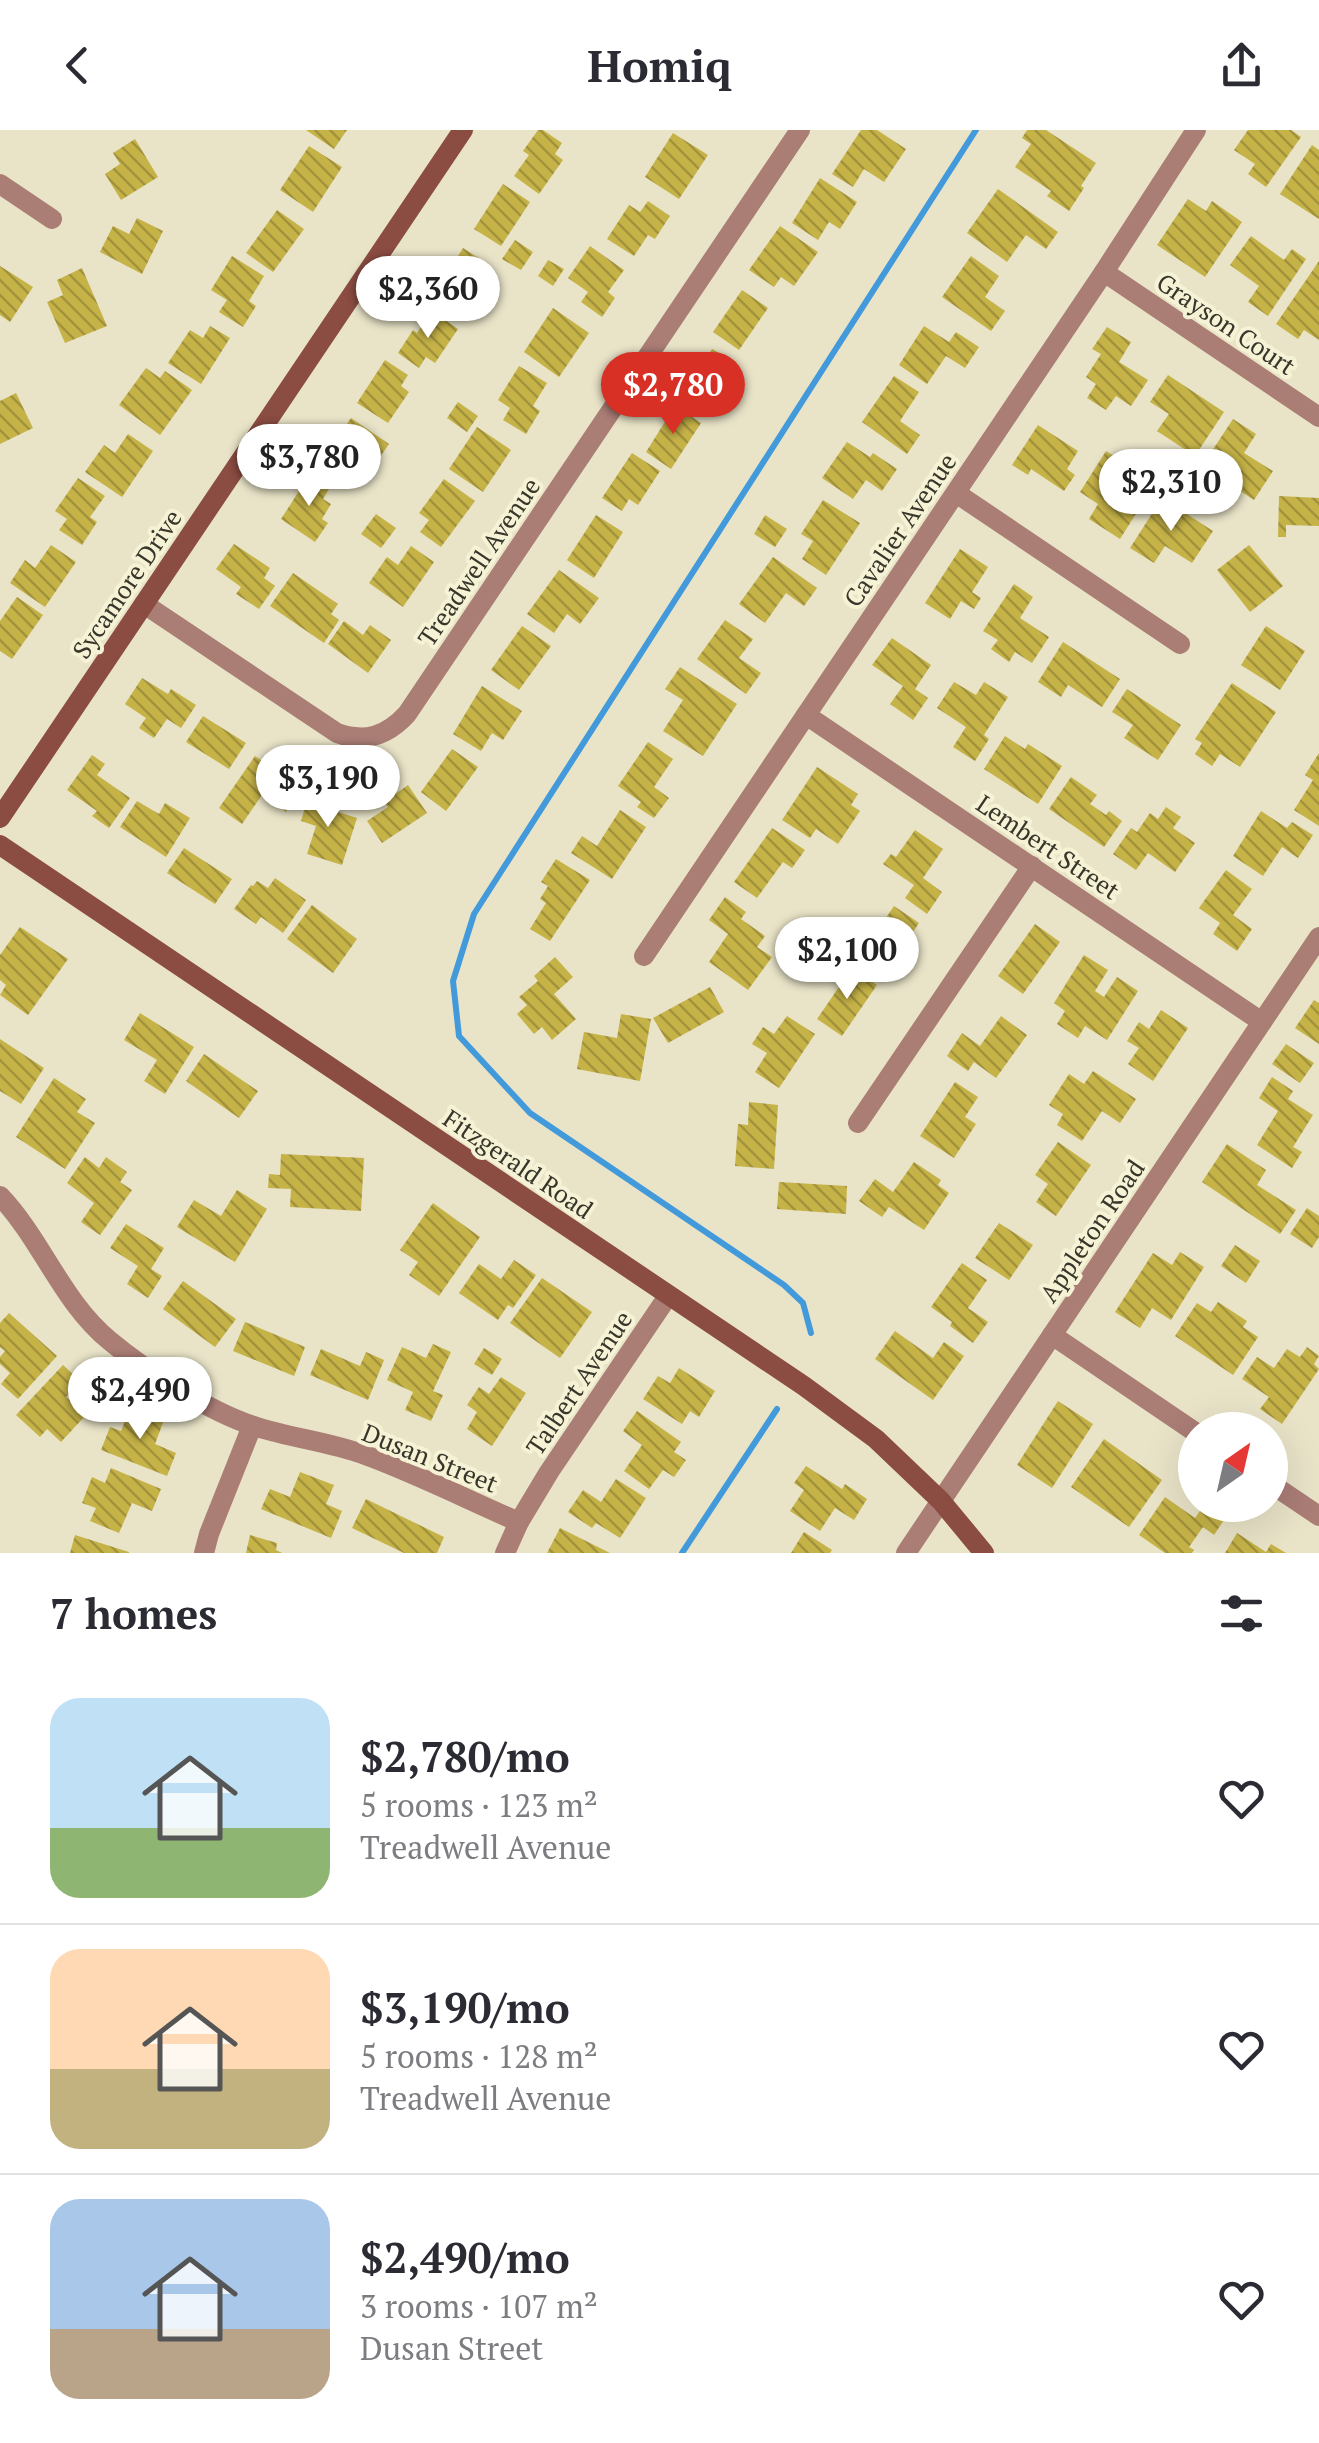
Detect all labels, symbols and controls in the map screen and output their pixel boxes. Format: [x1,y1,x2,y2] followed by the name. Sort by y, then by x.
[587,35,732,95] text: Homiq
[50,38,105,93] icon: back
[1214,38,1269,93] icon: share
[347,256,509,341] pin: $2,360
[1151,265,1302,382] street label: Grayson Court
[378,267,478,309] text: $2,360
[592,352,754,437] pin: $2,780
[623,363,723,405] text: $2,780
[228,424,390,509] pin: $3,780
[259,435,359,477] text: $3,780
[836,446,963,613] street label: Cavalier Avenue
[1090,449,1252,534] pin: $2,310
[1121,460,1221,502] text: $2,310
[410,471,547,652] street label: Treadwell Avenue
[64,503,189,665] street label: Sycamore Drive
[247,745,409,830] pin: $3,190
[278,756,378,798] text: $3,190
[970,787,1126,907] street label: Lembert Street
[766,917,928,1002] pin: $2,100
[797,928,897,970] text: $2,100
[437,1101,600,1226] street label: Fitzgerald Road
[1032,1153,1152,1308] street label: Appleton Road
[518,1304,639,1461] street label: Talbert Avenue
[59,1357,221,1442] pin: $2,490
[90,1368,190,1410] text: $2,490
[1178,1412,1288,1522] north arrow
[1178,1412,1288,1522] map controls
[358,1415,503,1500] street label: Dusan Street
[50,1585,217,1641] text: 7 homes
[1214,1586,1269,1641] icon: filters
[360,1728,570,1784] text: $2,780/mo
[130,1738,250,1858] icon: home
[1214,1771,1269,1826] icon: heart
[360,1784,598,1826] text: 5 rooms · 123 m²
[360,1826,611,1868] text: Treadwell Avenue
[360,1979,570,2035] text: $3,190/mo
[130,1989,250,2109] icon: home
[1214,2022,1269,2077] icon: heart
[360,2035,598,2077] text: 5 rooms · 128 m²
[360,2077,611,2119] text: Treadwell Avenue
[360,2229,570,2285] text: $2,490/mo
[130,2239,250,2359] icon: home
[1214,2272,1269,2327] icon: heart
[360,2285,598,2327] text: 3 rooms · 107 m²
[360,2327,543,2369] text: Dusan Street

